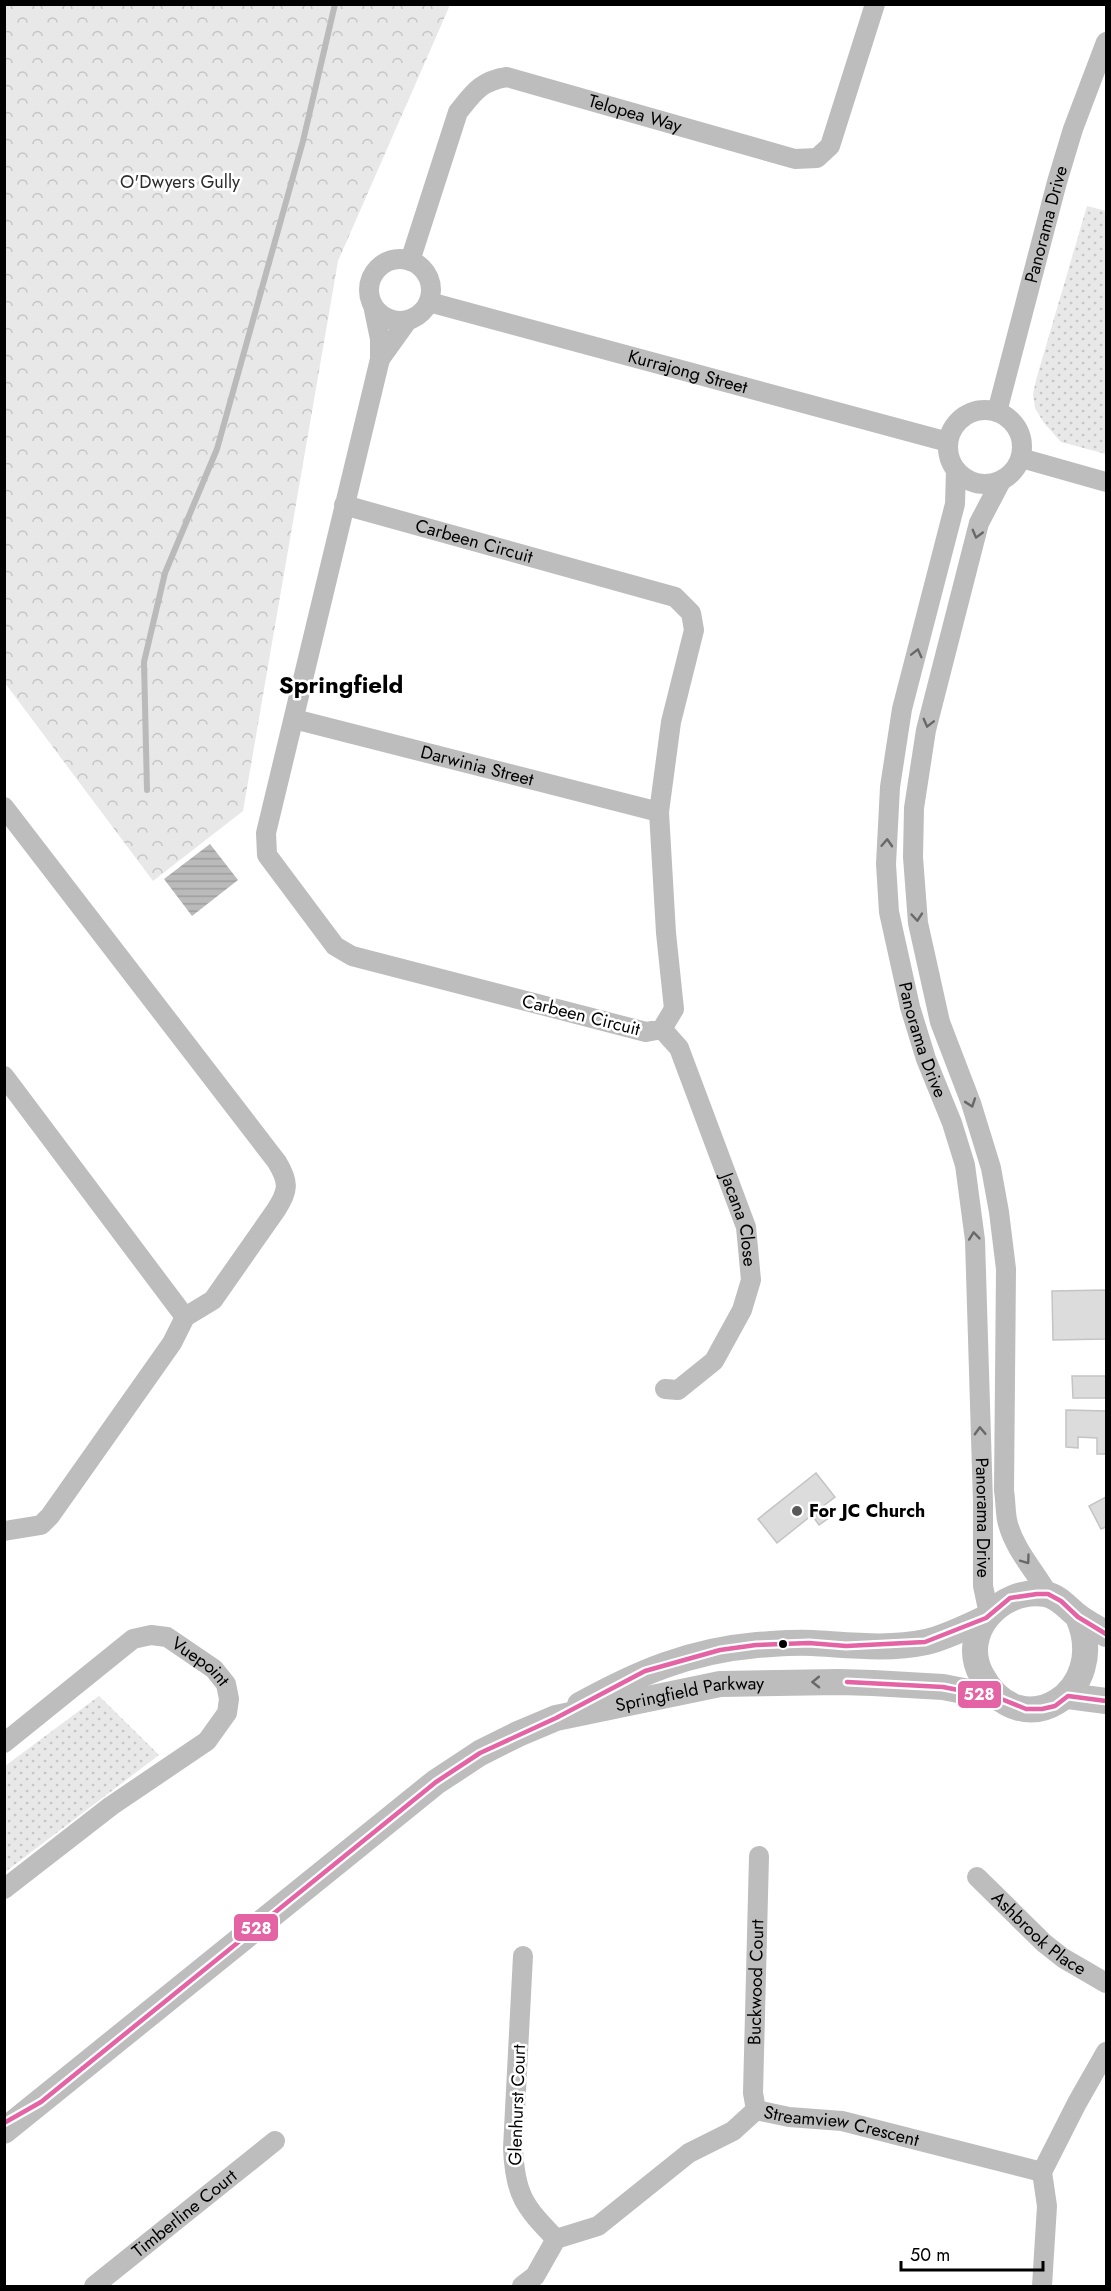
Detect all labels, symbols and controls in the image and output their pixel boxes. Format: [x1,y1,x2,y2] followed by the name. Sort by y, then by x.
[585,88,685,139] street label: Telopea Way
[1018,162,1074,286] street label: Panorama Drive
[120,169,240,195] park label: O'Dwyers Gully
[625,343,751,400] street label: Kurrajong Street
[412,512,536,570] street label: Carbeen Circuit
[971,529,984,539] one-way arrow
[910,648,922,659] one-way arrow
[279,667,403,702] district label: Springfield
[922,718,935,728] one-way arrow
[418,739,537,793] street label: Darwinia Street
[881,839,894,848] one-way arrow
[910,912,923,921] one-way arrow
[892,979,953,1102] street label: Panorama Drive
[519,988,643,1042] street label: Carbeen Circuit
[963,1097,976,1108] one-way arrow
[713,1167,763,1268] street label: Jacana Close
[968,1231,981,1240] one-way arrow
[974,1426,987,1435] one-way arrow
[969,1457,996,1578] street label: Panorama Drive
[809,1498,925,1524] place label: For JC Church
[790,1504,804,1518] marker: For JC Church
[1019,1553,1030,1564] one-way arrow
[166,1631,236,1692] street label: Vuepoint
[777,1638,789,1650] unlabelled marker
[613,1670,764,1718] street label: Springfield Parkway
[812,1676,821,1688] one-way arrow
[957,1680,1002,1709] line badge: 528
[964,1683,994,1706] text: 528
[986,1885,1091,1982] street label: Ashbrook Place
[233,1913,279,1942] line badge: 528
[241,1917,271,1940] text: 528
[741,1918,770,2045] street label: Buckwood Court
[502,2043,532,2166] street label: Glenhurst Court
[761,2099,922,2153] street label: Streamview Crescent
[126,2163,243,2264] street label: Timberline Court
[901,2234,1044,2272] scale bar
[910,2242,950,2268] text: 50 m

